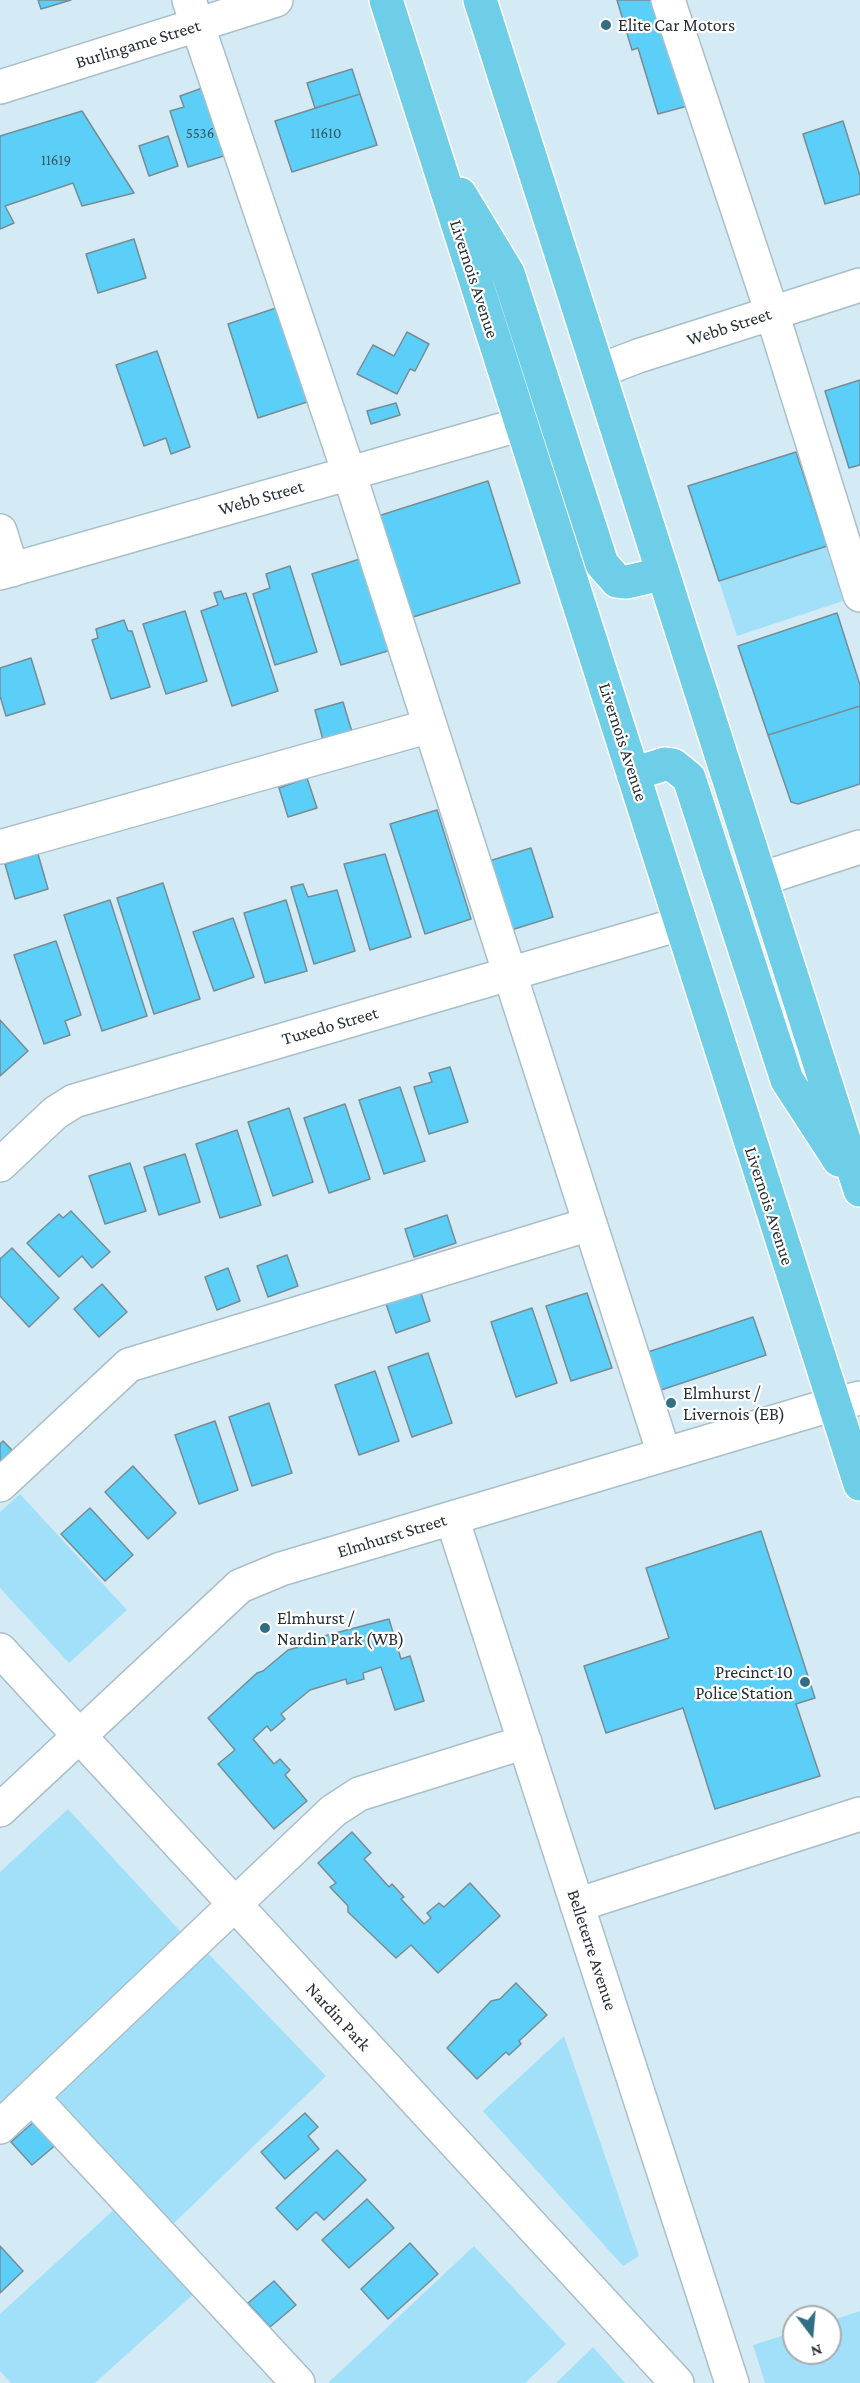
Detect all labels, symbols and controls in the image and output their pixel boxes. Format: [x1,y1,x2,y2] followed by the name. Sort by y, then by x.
[618,14,735,36] place label: Elite Car Motors
[73,15,203,73] street label: Burlingame Street
[599,18,613,32] marker: Elite Car Motors
[186,124,214,142] house number: 5536
[310,124,342,142] house number: 11610
[41,151,71,169] house number: 11619
[445,217,503,341] street label: Livernois Avenue
[684,303,774,351] street label: Webb Street
[216,476,306,520] street label: Webb Street
[594,680,652,804] street label: Livernois Avenue
[279,1002,381,1050] street label: Tuxedo Street
[740,1144,798,1268] street label: Livernois Avenue
[683,1382,785,1424] place label: Elmhurst / Livernois (EB)
[664,1396,678,1410] marker: Elmhurst / Livernois (EB)
[335,1509,449,1563] street label: Elmhurst Street
[277,1607,404,1650] place label: Elmhurst / Nardin Park (WB)
[258,1621,272,1635] marker: Elmhurst / Nardin Park (WB)
[695,1661,793,1704] place label: Precinct 10 Police Station
[798,1675,812,1689] marker: Precinct 10 Police Station
[562,1887,622,2013] street label: Belleterre Avenue
[301,1978,375,2056] street label: Nardin Park
[782,2305,842,2365] north arrow
[809,2341,824,2361] text: N

